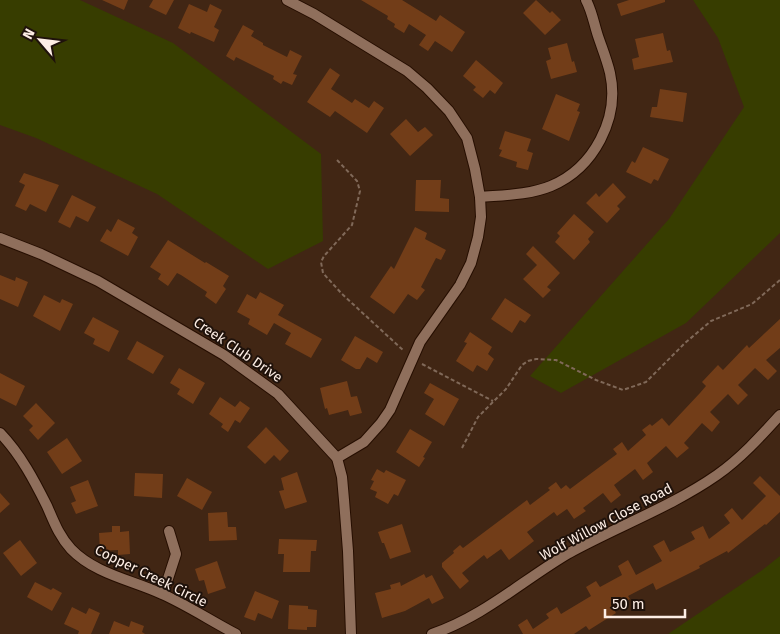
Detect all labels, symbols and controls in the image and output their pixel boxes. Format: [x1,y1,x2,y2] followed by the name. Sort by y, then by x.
[15,15,65,65] north arrow
[19,26,39,42] text: N
[190,314,286,386] street label: Creek Club Drive
[537,480,675,564] street label: Wolf Willow Close Road
[92,541,210,611] street label: Copper Creek Circle
[605,586,685,618] scale bar
[612,595,645,613] text: 50 m

